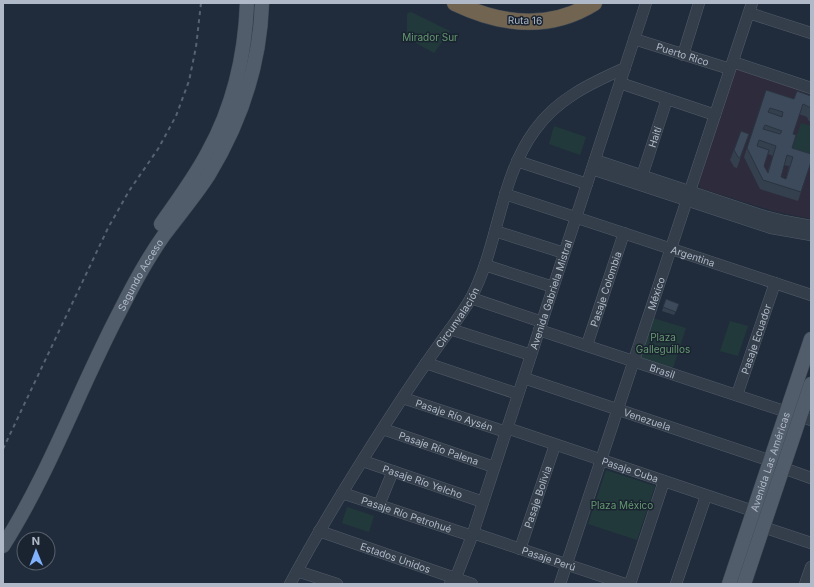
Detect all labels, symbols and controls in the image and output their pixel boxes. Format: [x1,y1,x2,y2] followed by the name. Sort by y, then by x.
[508,14,542,26] street label: Ruta 16
[402,31,458,43] park label: Mirador Sur
[655,40,711,68] street label: Puerto Rico
[646,125,664,149] street label: Haití
[115,237,165,313] street label: Segundo Acceso
[527,238,574,351] street label: Avenida Gabriela Mistral
[669,243,717,269] street label: Argentina
[587,250,624,328] street label: Pasaje Colombia
[645,275,667,312] street label: México
[433,285,481,350] street label: Circunvalación
[739,302,773,376] street label: Pasaje Ecuador
[636,331,690,355] park label: Plaza Galleguillos
[648,361,677,381] street label: Brasil
[414,397,494,433] street label: Pasaje Río Aysén
[622,406,672,433] street label: Venezuela
[748,410,792,513] street label: Avenida Las Américas
[397,429,480,467] street label: Pasaje Río Palena
[600,454,660,485] street label: Pasaje Cuba
[381,462,464,501] street label: Pasaje Río Yelcho
[521,464,554,530] street label: Pasaje Bolivia
[360,494,453,535] street label: Pasaje Río Petrohué
[591,499,653,511] park label: Plaza México
[16,531,56,571] north arrow
[32,534,40,548] text: N
[359,540,432,575] street label: Estados Unidos
[520,544,577,573] street label: Pasaje Perú

